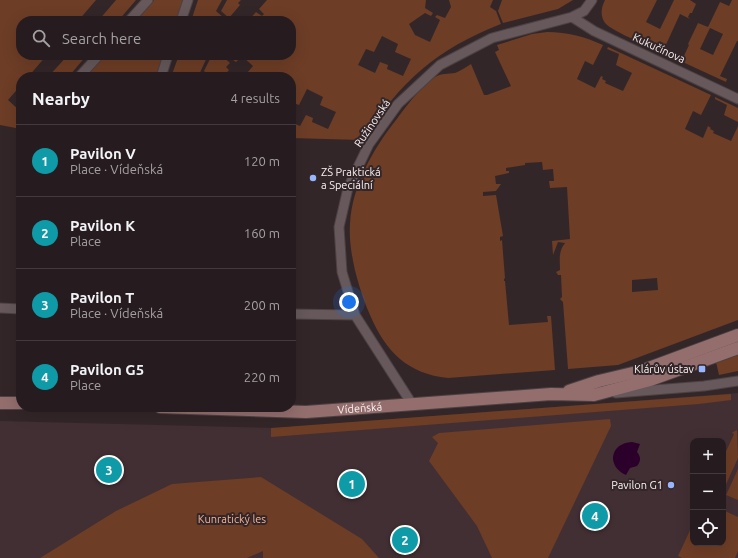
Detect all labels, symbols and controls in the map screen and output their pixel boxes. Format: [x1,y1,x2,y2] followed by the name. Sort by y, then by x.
[16,16,296,60] search box
[30,27,52,49] icon: search
[62,30,141,47] text: Search here
[631,31,687,65] street label: Kukučínova
[32,89,90,108] text: Nearby
[230,91,280,105] text: 4 results
[352,97,392,149] street label: Ružinovská
[70,145,136,162] text: Pavilon V
[41,154,49,168] text: 1
[244,154,280,168] text: 120 m
[70,162,163,176] text: Place · Vídeňská
[321,165,381,191] place label: ZŠ Praktická a Speciální
[308,173,318,183] marker: ZŠ Praktická a Speciální
[70,217,135,234] text: Pavilon K
[41,226,49,240] text: 2
[244,226,280,240] text: 160 m
[70,234,101,248] text: Place
[70,289,134,306] text: Pavilon T
[339,292,359,312] your location
[41,298,49,312] text: 3
[244,298,280,312] text: 200 m
[70,306,163,320] text: Place · Vídeňská
[70,361,144,378] text: Pavilon G5
[634,363,695,375] place label: Klárův ústav
[697,364,707,374] marker: Klárův ústav
[41,370,49,384] text: 4
[244,370,280,384] text: 220 m
[70,378,101,392] text: Place
[337,400,383,416] street label: Vídeňská
[690,438,726,546] map controls
[690,438,726,474] button: +
[96,455,122,485] pin: 3
[339,469,365,499] pin: 1
[690,474,726,510] button: −
[611,479,663,491] place label: Pavilon G1
[666,480,676,490] marker: Pavilon G1
[582,501,608,531] pin: 4
[690,510,726,546] button: locate
[198,513,266,525] park label: Kunratický les
[392,525,418,555] pin: 2

